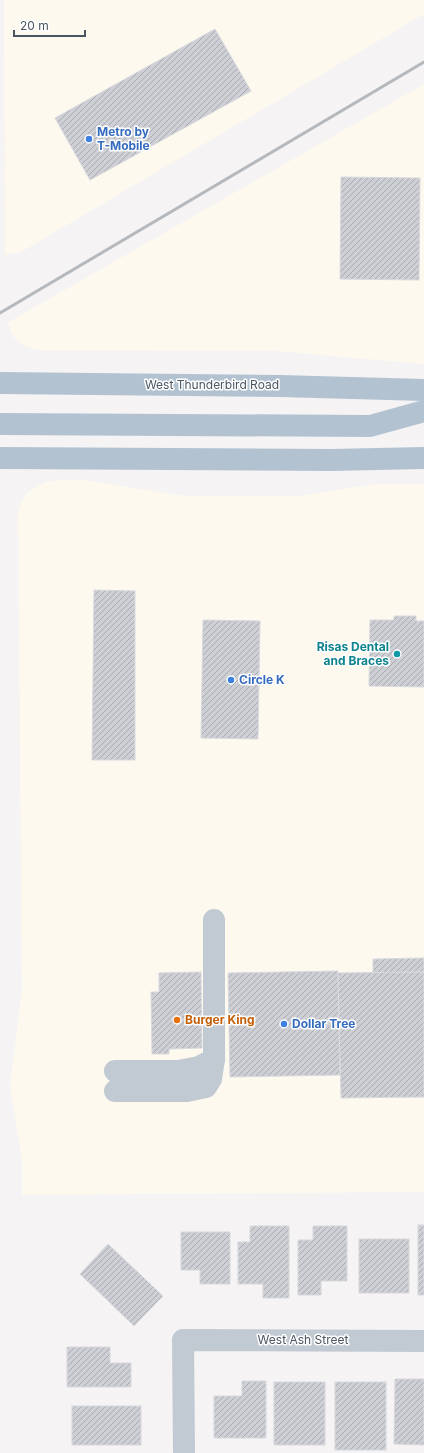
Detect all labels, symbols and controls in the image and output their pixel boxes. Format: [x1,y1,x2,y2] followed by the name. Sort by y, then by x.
[14,12,85,38] scale bar
[20,18,49,33] text: 20 m
[97,124,150,153] place label: Metro by T-Mobile
[84,134,94,144] marker: Metro by T-Mobile
[145,377,279,392] street label: West Thunderbird Road
[317,639,389,668] place label: Risas Dental and Braces
[392,649,402,659] marker: Risas Dental and Braces
[239,672,285,687] place label: Circle K
[226,675,236,685] marker: Circle K
[185,1012,255,1027] place label: Burger King
[172,1015,182,1025] marker: Burger King
[292,1016,355,1031] place label: Dollar Tree
[279,1019,289,1029] marker: Dollar Tree
[258,1332,348,1347] street label: West Ash Street

